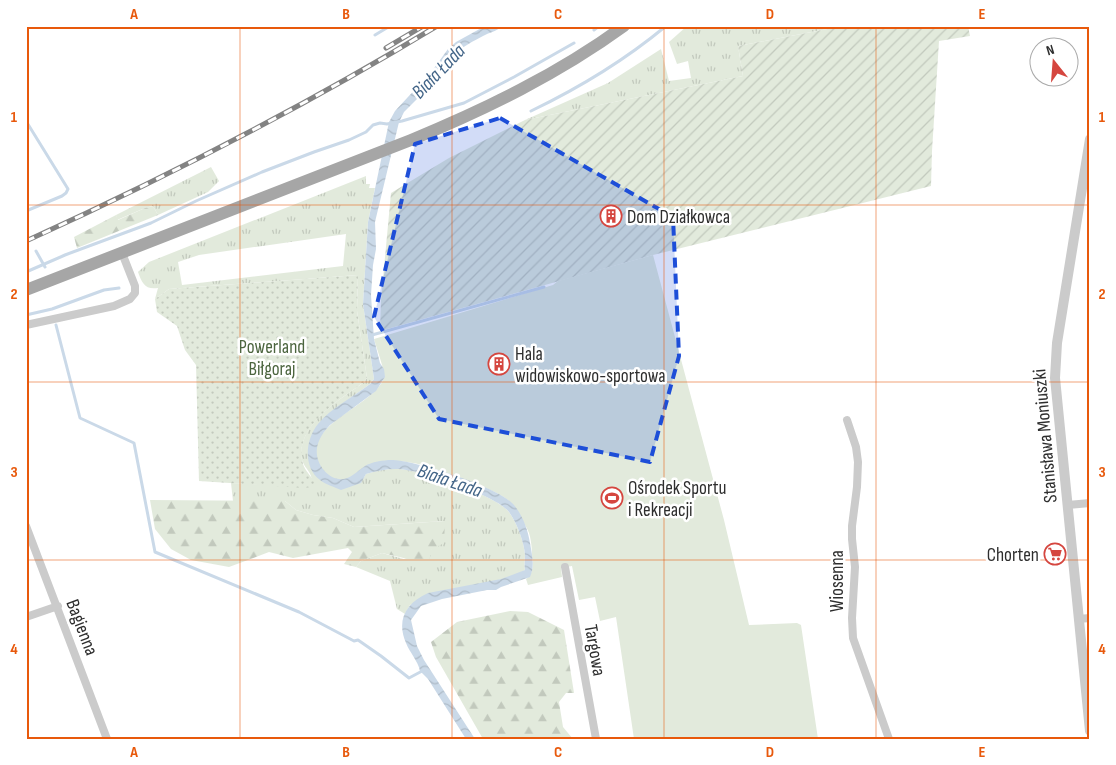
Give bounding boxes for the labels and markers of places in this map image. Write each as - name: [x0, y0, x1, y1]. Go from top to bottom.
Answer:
- building icon: Dom Działkowca: [599, 204, 623, 228]
- place label: Dom Działkowca: [627, 206, 730, 229]
- place label: Hala widowiskowo-sportowa: [515, 343, 666, 388]
- building icon: Hala widowiskowo-sportowa: [487, 352, 511, 376]
- place label: Ośrodek Sportu i Rekreacji: [628, 477, 726, 522]
- sports icon: Ośrodek Sportu i Rekreacji: [600, 486, 624, 510]
- supermarket icon: Chorten: [1043, 542, 1067, 566]
- place label: Chorten: [987, 544, 1039, 567]

